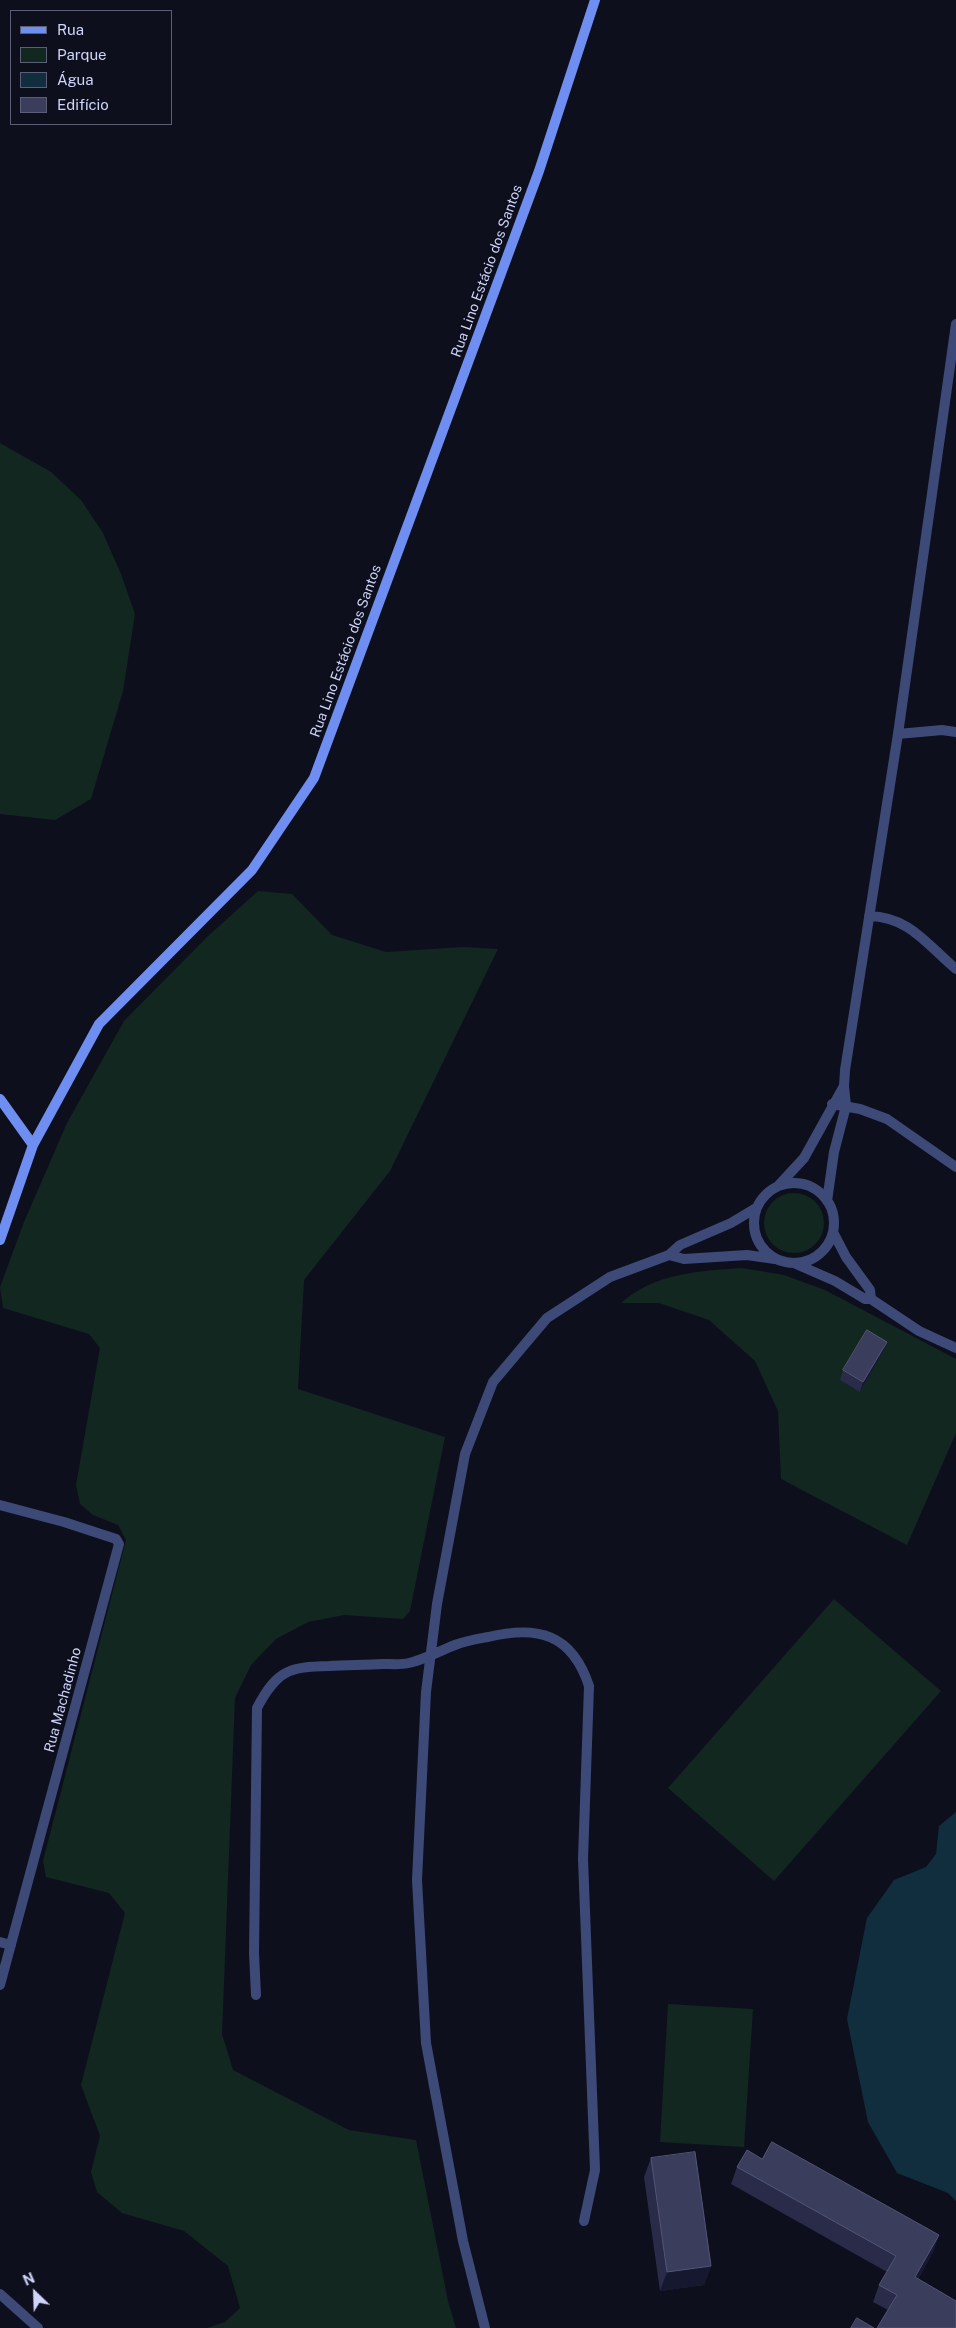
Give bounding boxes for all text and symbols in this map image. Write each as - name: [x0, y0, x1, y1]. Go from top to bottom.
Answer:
- legend: [10, 10, 172, 125]
- text: Rua: [57, 21, 84, 38]
- text: Parque: [57, 46, 107, 63]
- text: Água: [57, 71, 94, 88]
- text: Edifício: [57, 96, 109, 113]
- street label: Rua Lino Estácio dos Santos: [448, 182, 526, 360]
- street label: Rua Lino Estácio dos Santos: [307, 562, 385, 740]
- street label: Rua Machadinho: [41, 1646, 85, 1754]
- north arrow: [10, 2268, 60, 2318]
- text: N: [21, 2270, 37, 2289]

